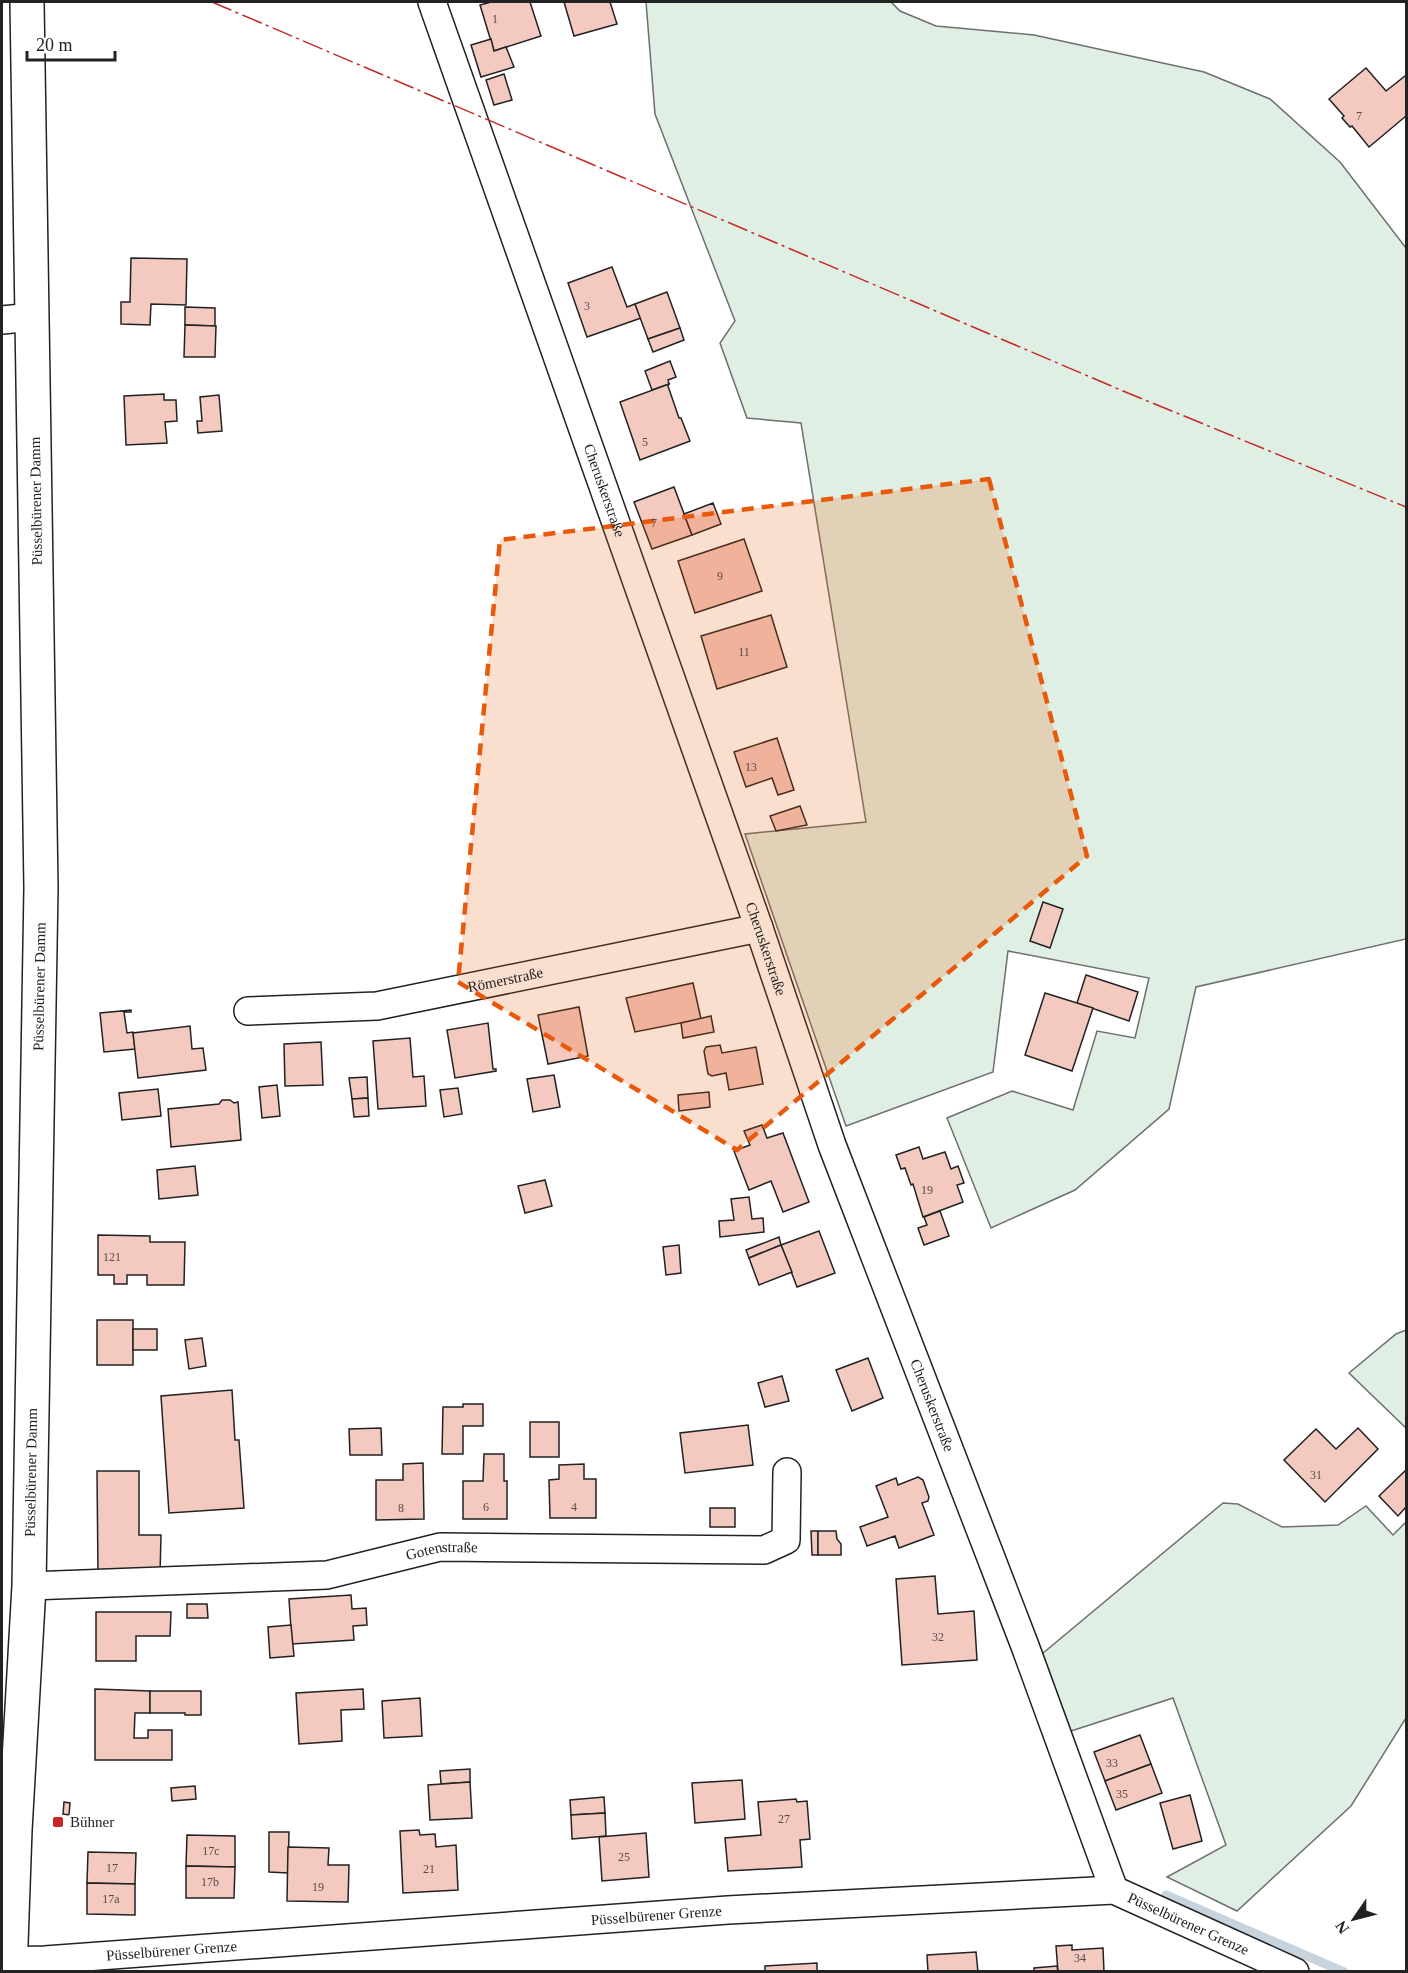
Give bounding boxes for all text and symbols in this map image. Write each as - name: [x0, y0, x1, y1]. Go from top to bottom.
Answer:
- house number: 1: [492, 12, 498, 26]
- scale bar: [27, 24, 116, 62]
- text: 20 m: [36, 35, 73, 55]
- house number: 7: [1356, 109, 1362, 123]
- house number: 3: [584, 299, 590, 313]
- house number: 5: [642, 435, 648, 449]
- street label: Püsselbürener Damm: [27, 436, 45, 565]
- street label: Cheruskerstraße: [581, 442, 628, 539]
- house number: 7: [651, 516, 657, 530]
- house number: 9: [717, 569, 723, 583]
- house number: 11: [738, 645, 750, 659]
- house number: 13: [745, 760, 757, 774]
- street label: Cheruskerstraße: [743, 900, 789, 998]
- street label: Püsselbürener Damm: [30, 922, 48, 1051]
- street label: Römerstraße: [466, 964, 545, 995]
- house number: 19: [921, 1183, 933, 1197]
- house number: 121: [103, 1250, 121, 1264]
- street label: Cheruskerstraße: [907, 1357, 957, 1454]
- street label: Püsselbürener Damm: [22, 1408, 40, 1537]
- house number: 31: [1310, 1468, 1322, 1482]
- house number: 6: [483, 1500, 489, 1514]
- house number: 4: [571, 1500, 577, 1514]
- house number: 8: [398, 1501, 404, 1515]
- street label: Gotenstraße: [404, 1539, 478, 1563]
- house number: 32: [932, 1630, 944, 1644]
- house number: 33: [1106, 1756, 1118, 1770]
- house number: 35: [1116, 1787, 1128, 1801]
- house number: 27: [778, 1812, 790, 1826]
- place label: Bühner: [70, 1814, 114, 1830]
- marker: Bühner: [51, 1815, 65, 1829]
- house number: 17c: [202, 1844, 220, 1858]
- house number: 25: [618, 1850, 630, 1864]
- house number: 17: [106, 1861, 118, 1875]
- house number: 21: [423, 1862, 435, 1876]
- house number: 17b: [201, 1875, 219, 1889]
- house number: 19: [312, 1880, 324, 1894]
- street label: Püsselbürener Grenze: [1125, 1889, 1252, 1958]
- north arrow: [1324, 1889, 1384, 1949]
- house number: 17a: [102, 1892, 120, 1906]
- street label: Püsselbürener Grenze: [590, 1902, 723, 1928]
- text: N: [1332, 1917, 1352, 1937]
- street label: Püsselbürener Grenze: [106, 1938, 238, 1964]
- house number: 34: [1074, 1951, 1086, 1965]

